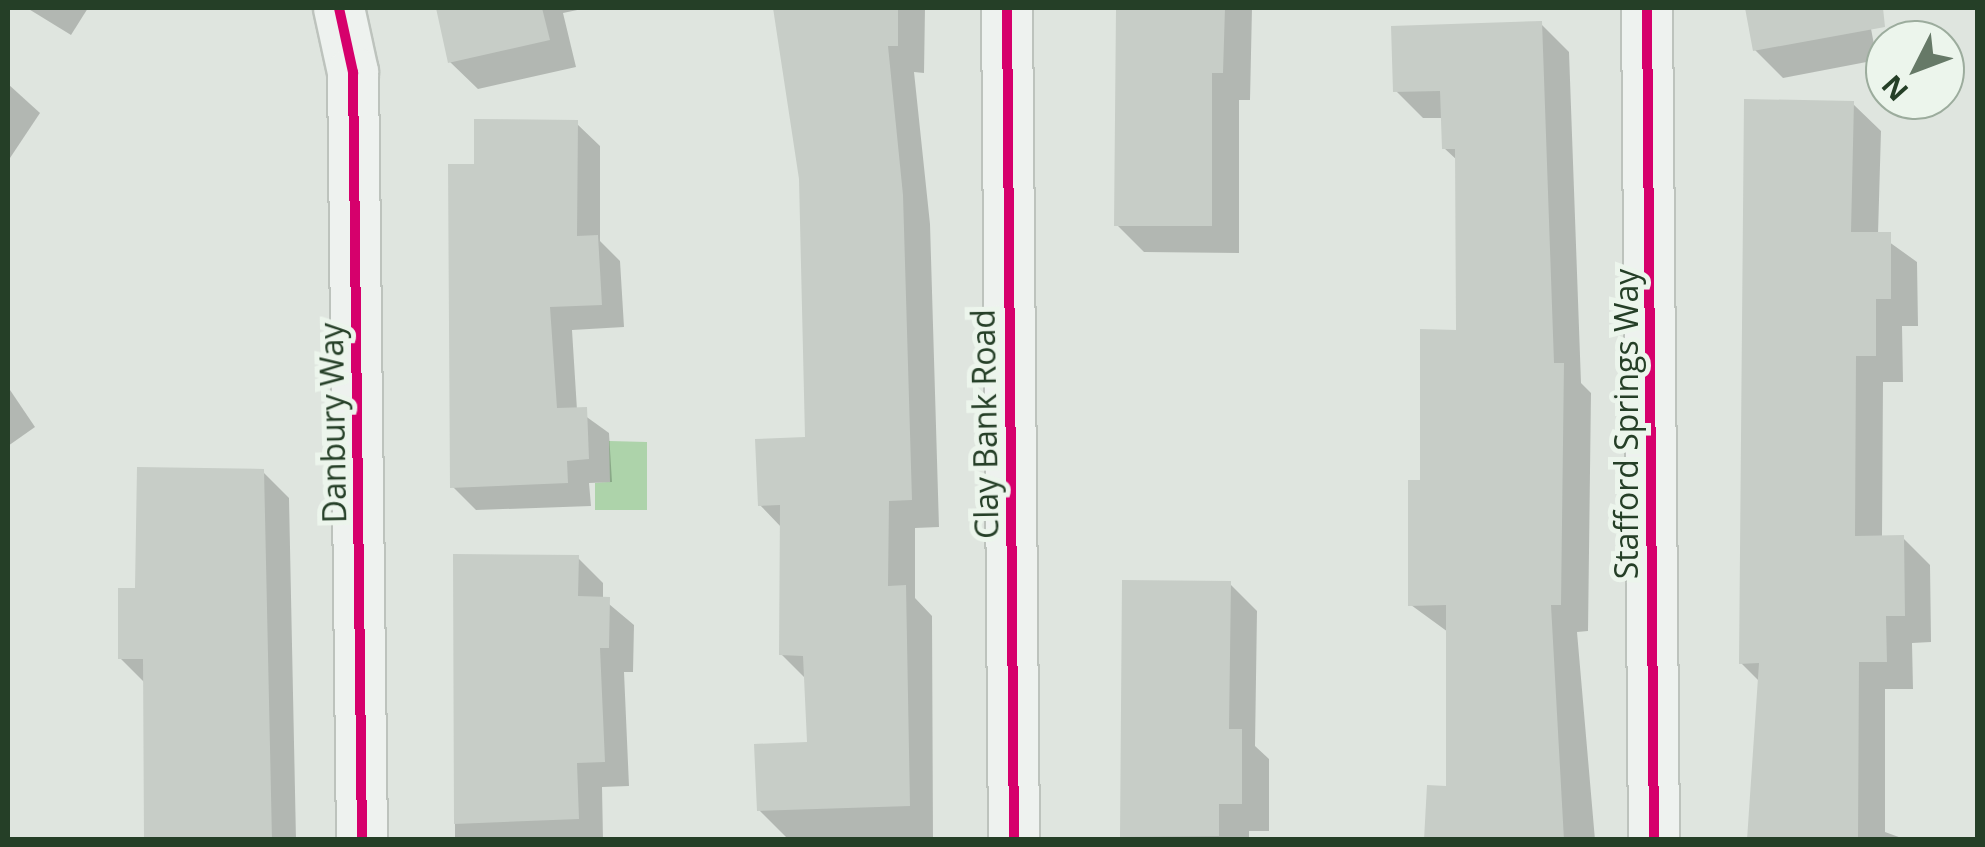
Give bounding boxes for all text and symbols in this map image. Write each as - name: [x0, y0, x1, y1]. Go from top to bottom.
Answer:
- north arrow: [1865, 20, 1965, 120]
- text: N: [1872, 68, 1916, 110]
- street label: Stafford Springs Way: [1607, 269, 1645, 579]
- street label: Clay Bank Road: [964, 309, 1006, 539]
- street label: Danbury Way: [312, 322, 354, 524]

